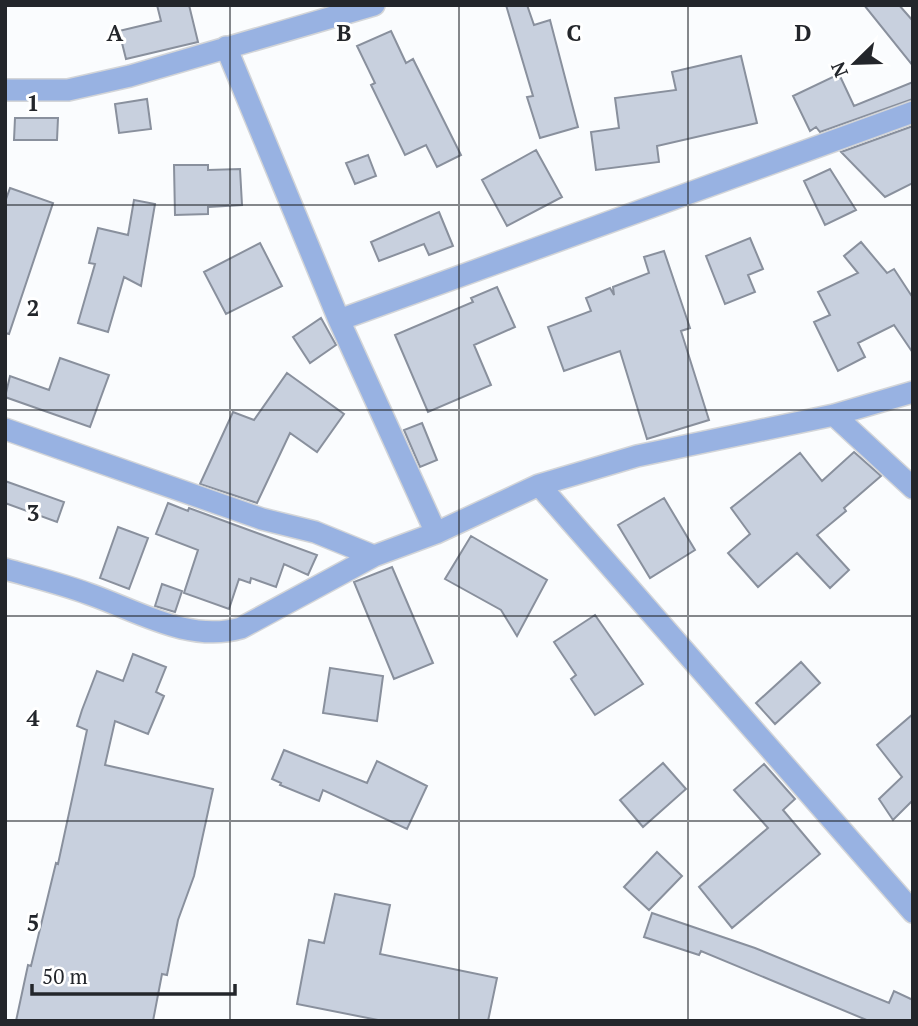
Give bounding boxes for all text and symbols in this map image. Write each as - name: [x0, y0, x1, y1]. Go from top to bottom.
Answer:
- text: A: [107, 17, 124, 48]
- text: B: [337, 17, 352, 48]
- text: C: [567, 17, 582, 48]
- text: D: [795, 17, 812, 48]
- north arrow: [820, 28, 890, 98]
- text: N: [824, 58, 853, 81]
- text: 1: [27, 87, 40, 118]
- text: 2: [27, 292, 40, 323]
- text: 3: [27, 497, 40, 528]
- text: 4: [27, 702, 40, 733]
- text: 5: [27, 907, 40, 938]
- scale bar: [32, 953, 234, 997]
- text: 50 m: [42, 962, 88, 990]

